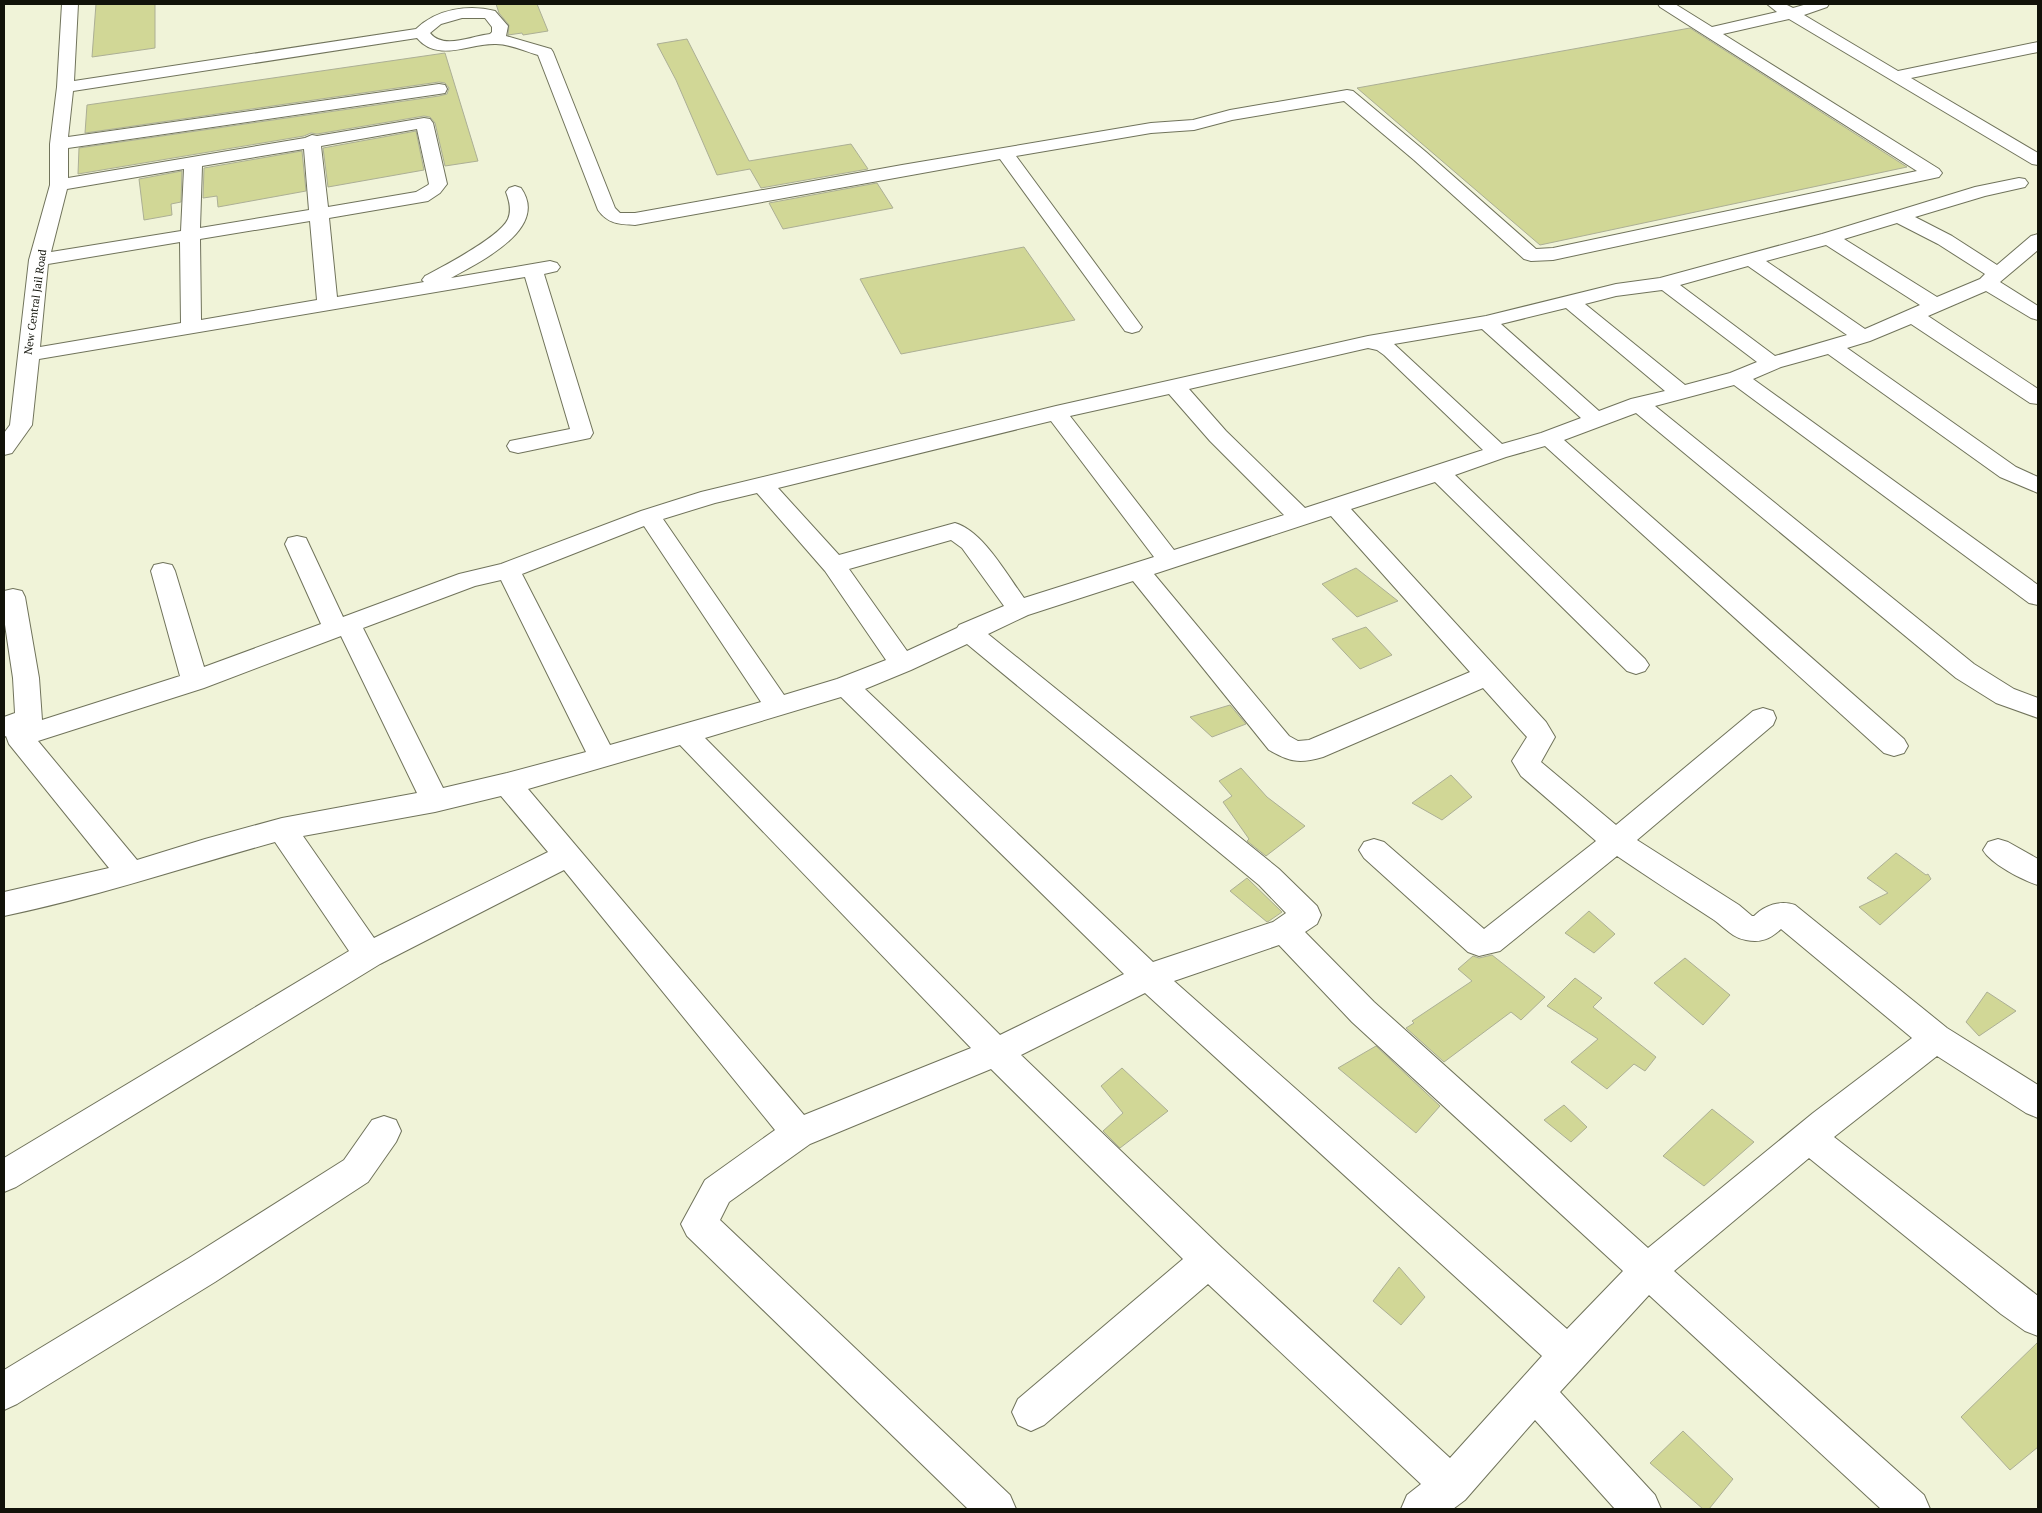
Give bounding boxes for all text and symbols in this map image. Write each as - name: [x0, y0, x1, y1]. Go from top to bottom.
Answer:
- street label: New Central Jail Road: [21, 248, 49, 356]

